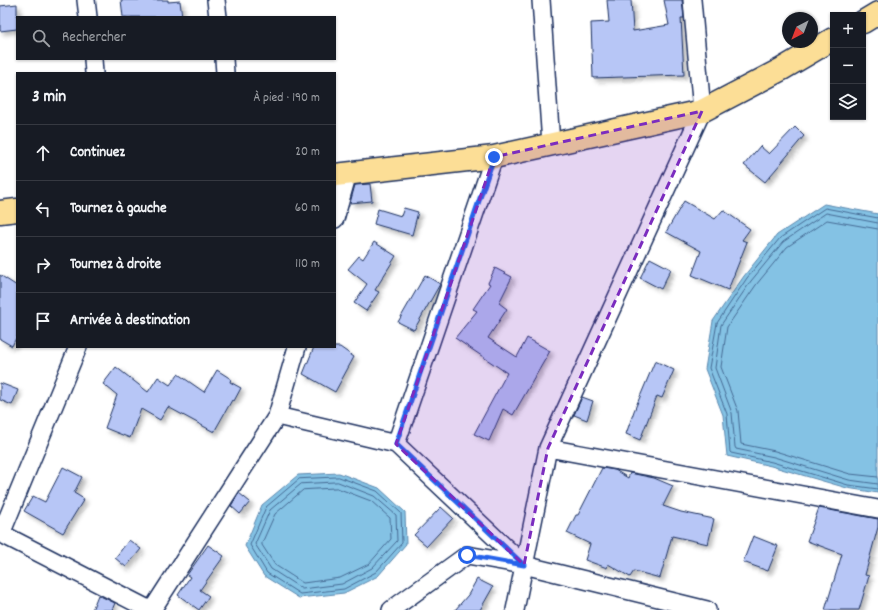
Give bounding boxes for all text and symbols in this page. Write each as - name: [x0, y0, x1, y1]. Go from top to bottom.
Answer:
- north arrow: [782, 12, 818, 48]
- map controls: [830, 12, 866, 120]
- button: +: [830, 12, 866, 48]
- search box: [16, 16, 336, 60]
- icon: search: [30, 27, 52, 49]
- text: Rechercher: [62, 27, 126, 49]
- button: −: [830, 48, 866, 84]
- button: layers: [830, 84, 866, 120]
- text: 3 min: [32, 86, 66, 110]
- text: À pied · 190 m: [253, 89, 320, 108]
- icon: ahead: [32, 142, 54, 164]
- text: Continuez: [70, 142, 125, 164]
- text: 20 m: [295, 143, 320, 162]
- route end: [485, 148, 503, 166]
- icon: left: [32, 198, 54, 220]
- text: Tournez à gauche: [70, 198, 167, 220]
- text: 60 m: [295, 199, 320, 218]
- icon: right: [32, 254, 54, 276]
- text: Tournez à droite: [70, 254, 161, 276]
- text: 110 m: [295, 255, 320, 274]
- icon: arrive: [32, 310, 54, 332]
- text: Arrivée à destination: [70, 310, 190, 332]
- route start: [458, 546, 476, 564]

